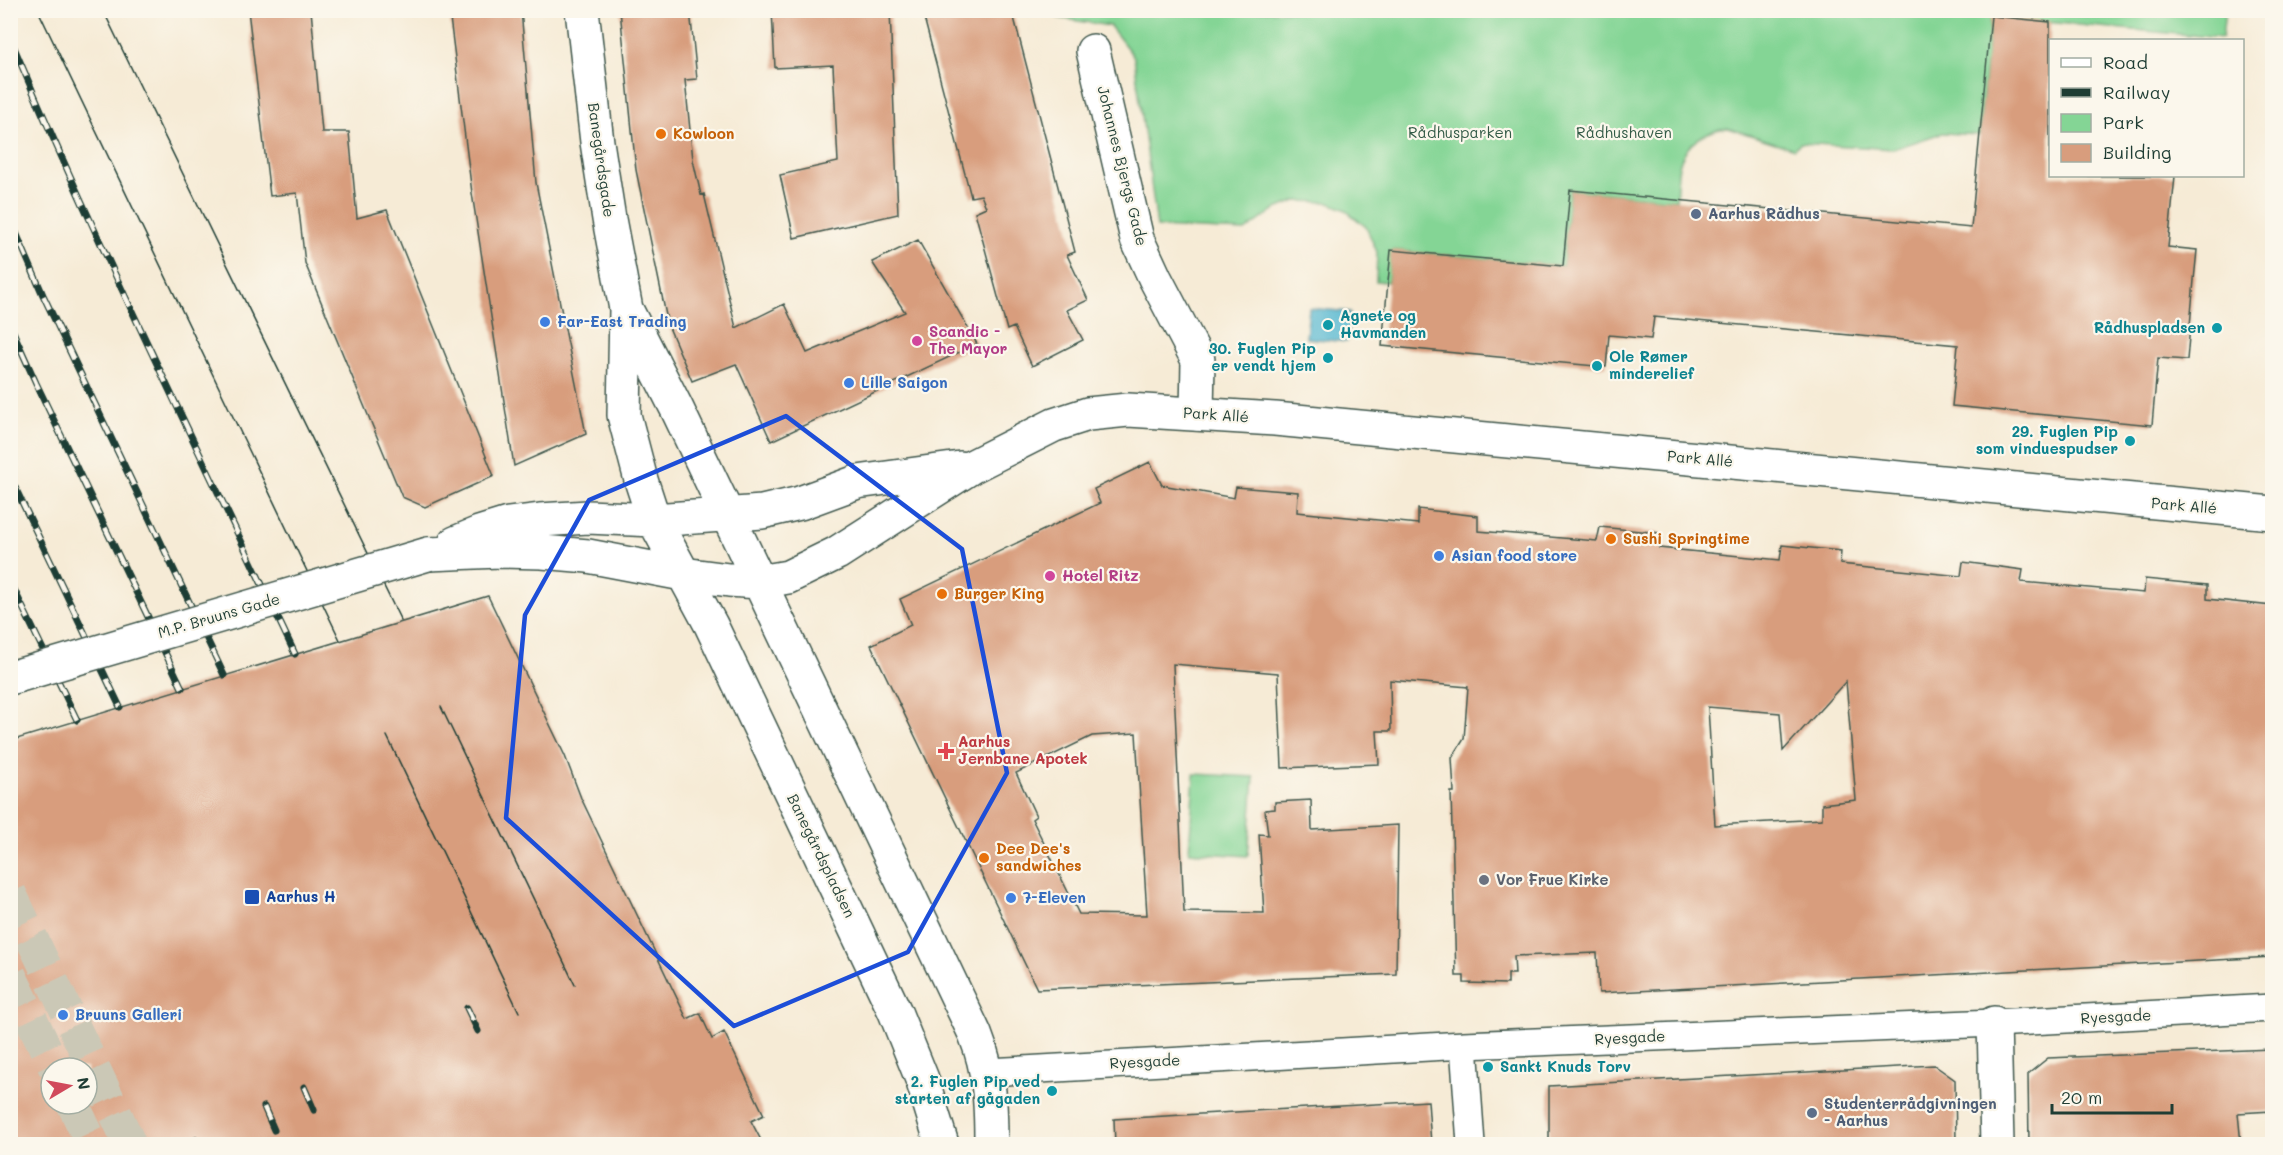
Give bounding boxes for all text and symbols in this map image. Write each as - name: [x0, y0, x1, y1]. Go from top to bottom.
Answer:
- legend: [2049, 39, 2244, 177]
- text: Road: [2103, 50, 2148, 74]
- text: Railway: [2103, 80, 2170, 104]
- street label: Johannes Bjergs Gade: [1093, 84, 1153, 248]
- street label: Banegårdsgade: [584, 101, 620, 218]
- text: Park: [2103, 110, 2144, 134]
- park label: Rådhusparken: [1408, 122, 1512, 142]
- park label: Rådhushaven: [1576, 122, 1672, 142]
- place label: Kowloon: [673, 123, 734, 143]
- marker: Kowloon: [654, 127, 668, 141]
- text: Building: [2103, 140, 2171, 164]
- place label: Aarhus Rådhus: [1708, 203, 1820, 223]
- marker: Aarhus Rådhus: [1689, 207, 1703, 221]
- place label: Agnete og Havmanden: [1340, 305, 1426, 342]
- place label: Far-East Trading: [557, 311, 686, 331]
- marker: Far-East Trading: [538, 315, 552, 329]
- place label: Rådhuspladsen: [2094, 317, 2205, 337]
- marker: Agnete og Havmanden: [1321, 318, 1335, 332]
- place label: Scandic - The Mayor: [929, 321, 1008, 358]
- marker: Rådhuspladsen: [2210, 321, 2224, 335]
- marker: Scandic - The Mayor: [910, 334, 924, 348]
- place label: 30. Fuglen Pip er vendt hjem: [1208, 338, 1316, 375]
- place label: Ole Rømer minderelief: [1609, 346, 1695, 383]
- marker: 30. Fuglen Pip er vendt hjem: [1321, 351, 1335, 365]
- marker: Ole Rømer minderelief: [1590, 359, 1604, 373]
- place label: Lille Saigon: [861, 372, 948, 392]
- marker: Lille Saigon: [842, 376, 856, 390]
- street label: Park Allé: [1182, 402, 1250, 426]
- place label: 29. Fuglen Pip som vinduespudser: [1976, 421, 2118, 458]
- marker: 29. Fuglen Pip som vinduespudser: [2123, 434, 2137, 448]
- street label: Park Allé: [1666, 445, 1734, 471]
- street label: Park Allé: [2150, 492, 2218, 518]
- place label: Sushi Springtime: [1623, 528, 1750, 548]
- marker: Sushi Springtime: [1604, 532, 1618, 546]
- place label: Asian food store: [1451, 545, 1577, 565]
- marker: Asian food store: [1432, 549, 1446, 563]
- place label: Hotel Ritz: [1062, 565, 1139, 585]
- marker: Hotel Ritz: [1043, 569, 1057, 583]
- place label: Burger King: [954, 583, 1044, 603]
- marker: Burger King: [935, 587, 949, 601]
- street label: M.P. Bruuns Gade: [155, 588, 282, 642]
- place label: Aarhus Jernbane Apotek: [958, 731, 1088, 768]
- marker: Aarhus Jernbane Apotek: [939, 744, 953, 758]
- street label: Banegårdspladsen: [783, 790, 861, 921]
- place label: Dee Dee's sandwiches: [996, 838, 1082, 875]
- marker: Dee Dee's sandwiches: [977, 851, 991, 865]
- place label: Vor Frue Kirke: [1496, 869, 1608, 889]
- marker: Vor Frue Kirke: [1477, 873, 1491, 887]
- place label: Aarhus H: [266, 886, 336, 906]
- place label: 7-Eleven: [1023, 887, 1086, 907]
- marker: Aarhus H: [243, 888, 261, 906]
- marker: 7-Eleven: [1004, 891, 1018, 905]
- place label: Bruuns Galleri: [75, 1004, 182, 1024]
- street label: Ryesgade: [2080, 1004, 2152, 1028]
- marker: Bruuns Galleri: [56, 1008, 70, 1022]
- street label: Ryesgade: [1594, 1025, 1666, 1049]
- street label: Ryesgade: [1109, 1049, 1181, 1073]
- north arrow: [39, 1056, 99, 1116]
- place label: Sankt Knuds Torv: [1500, 1056, 1631, 1076]
- marker: Sankt Knuds Torv: [1481, 1060, 1495, 1074]
- place label: 2. Fuglen Pip ved starten af gågaden: [895, 1071, 1040, 1108]
- text: N: [73, 1075, 96, 1091]
- scale bar: [2052, 1077, 2172, 1115]
- marker: 2. Fuglen Pip ved starten af gågaden: [1045, 1084, 1059, 1098]
- text: 20 m: [2061, 1085, 2102, 1109]
- place label: Studenterrådgivningen - Aarhus: [1824, 1093, 1997, 1130]
- marker: Studenterrådgivningen - Aarhus: [1805, 1106, 1819, 1120]

